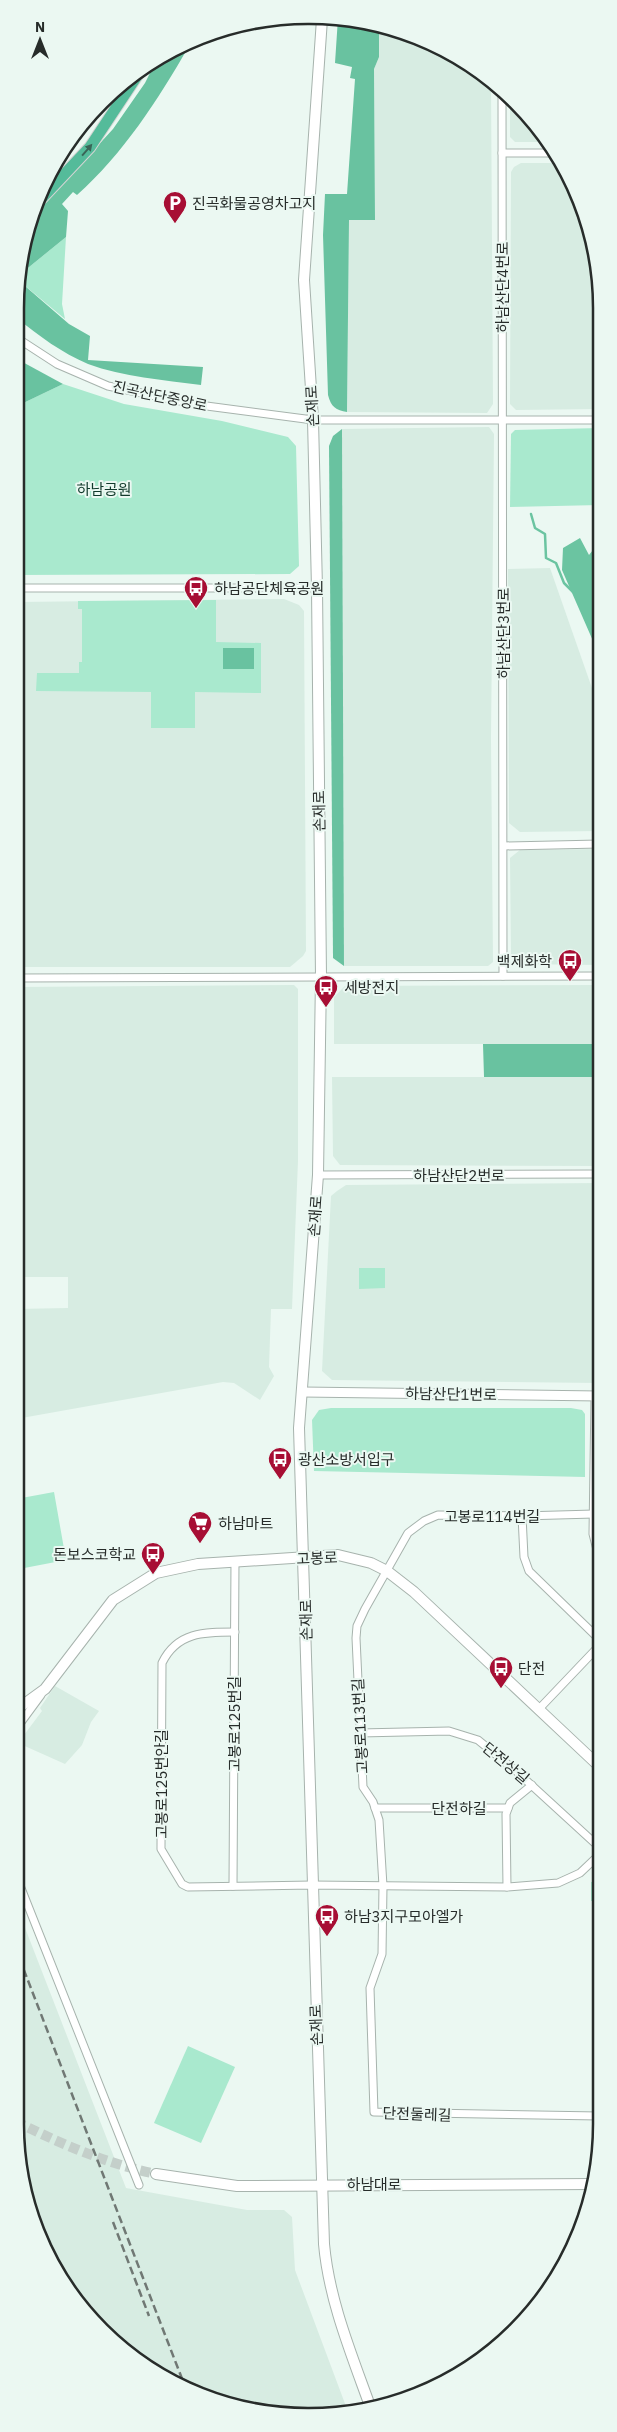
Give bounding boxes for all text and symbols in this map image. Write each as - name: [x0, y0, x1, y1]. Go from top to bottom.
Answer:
- north arrow: [15, 15, 65, 65]
- text: N: [35, 18, 45, 36]
- one-way arrow: [82, 143, 93, 156]
- parking icon: 진곡화물공영차고지: [162, 190, 188, 224]
- place label: 진곡화물공영차고지: [192, 194, 316, 213]
- street label: 하남산단4번로: [493, 241, 512, 333]
- street label: 진곡산단중앙로: [111, 377, 209, 415]
- street label: 손재로: [301, 385, 323, 427]
- park label: 하남공원: [76, 480, 132, 499]
- bus stop icon: 하남공단체육공원: [183, 575, 209, 609]
- place label: 하남공단체육공원: [214, 579, 324, 598]
- street label: 하남산단3번로: [494, 587, 513, 679]
- street label: 손재로: [309, 790, 329, 832]
- bus stop icon: 백제화학: [557, 948, 583, 982]
- place label: 백제화학: [497, 952, 552, 971]
- bus stop icon: 세방전지: [313, 974, 339, 1008]
- place label: 세방전지: [344, 978, 399, 997]
- street label: 하남산단2번로: [413, 1166, 505, 1185]
- street label: 손재로: [304, 1195, 326, 1237]
- street label: 하남산단1번로: [405, 1384, 497, 1404]
- bus stop icon: 광산소방서입구: [267, 1446, 293, 1480]
- place label: 광산소방서입구: [298, 1450, 395, 1469]
- street label: 고봉로114번길: [444, 1507, 540, 1526]
- supermarket icon: 하남마트: [187, 1510, 213, 1544]
- place label: 하남마트: [218, 1514, 273, 1533]
- bus stop icon: 돈보스코학교: [140, 1541, 166, 1575]
- place label: 돈보스코학교: [53, 1545, 136, 1564]
- street label: 고봉로: [296, 1548, 338, 1568]
- street label: 손재로: [296, 1599, 316, 1641]
- bus stop icon: 단전: [488, 1655, 514, 1689]
- place label: 단전: [518, 1659, 546, 1678]
- street label: 고봉로125번길: [225, 1676, 244, 1772]
- street label: 고봉로113번길: [348, 1678, 372, 1774]
- street label: 고봉로125번안길: [152, 1729, 171, 1839]
- street label: 단전상길: [479, 1738, 533, 1788]
- street label: 단전하길: [431, 1799, 487, 1818]
- bus stop icon: 하남3지구모아엘가: [314, 1903, 340, 1937]
- place label: 하남3지구모아엘가: [344, 1907, 464, 1926]
- street label: 손재로: [306, 2004, 326, 2046]
- street label: 단전둘레길: [382, 2103, 452, 2125]
- street label: 하남대로: [346, 2175, 402, 2194]

